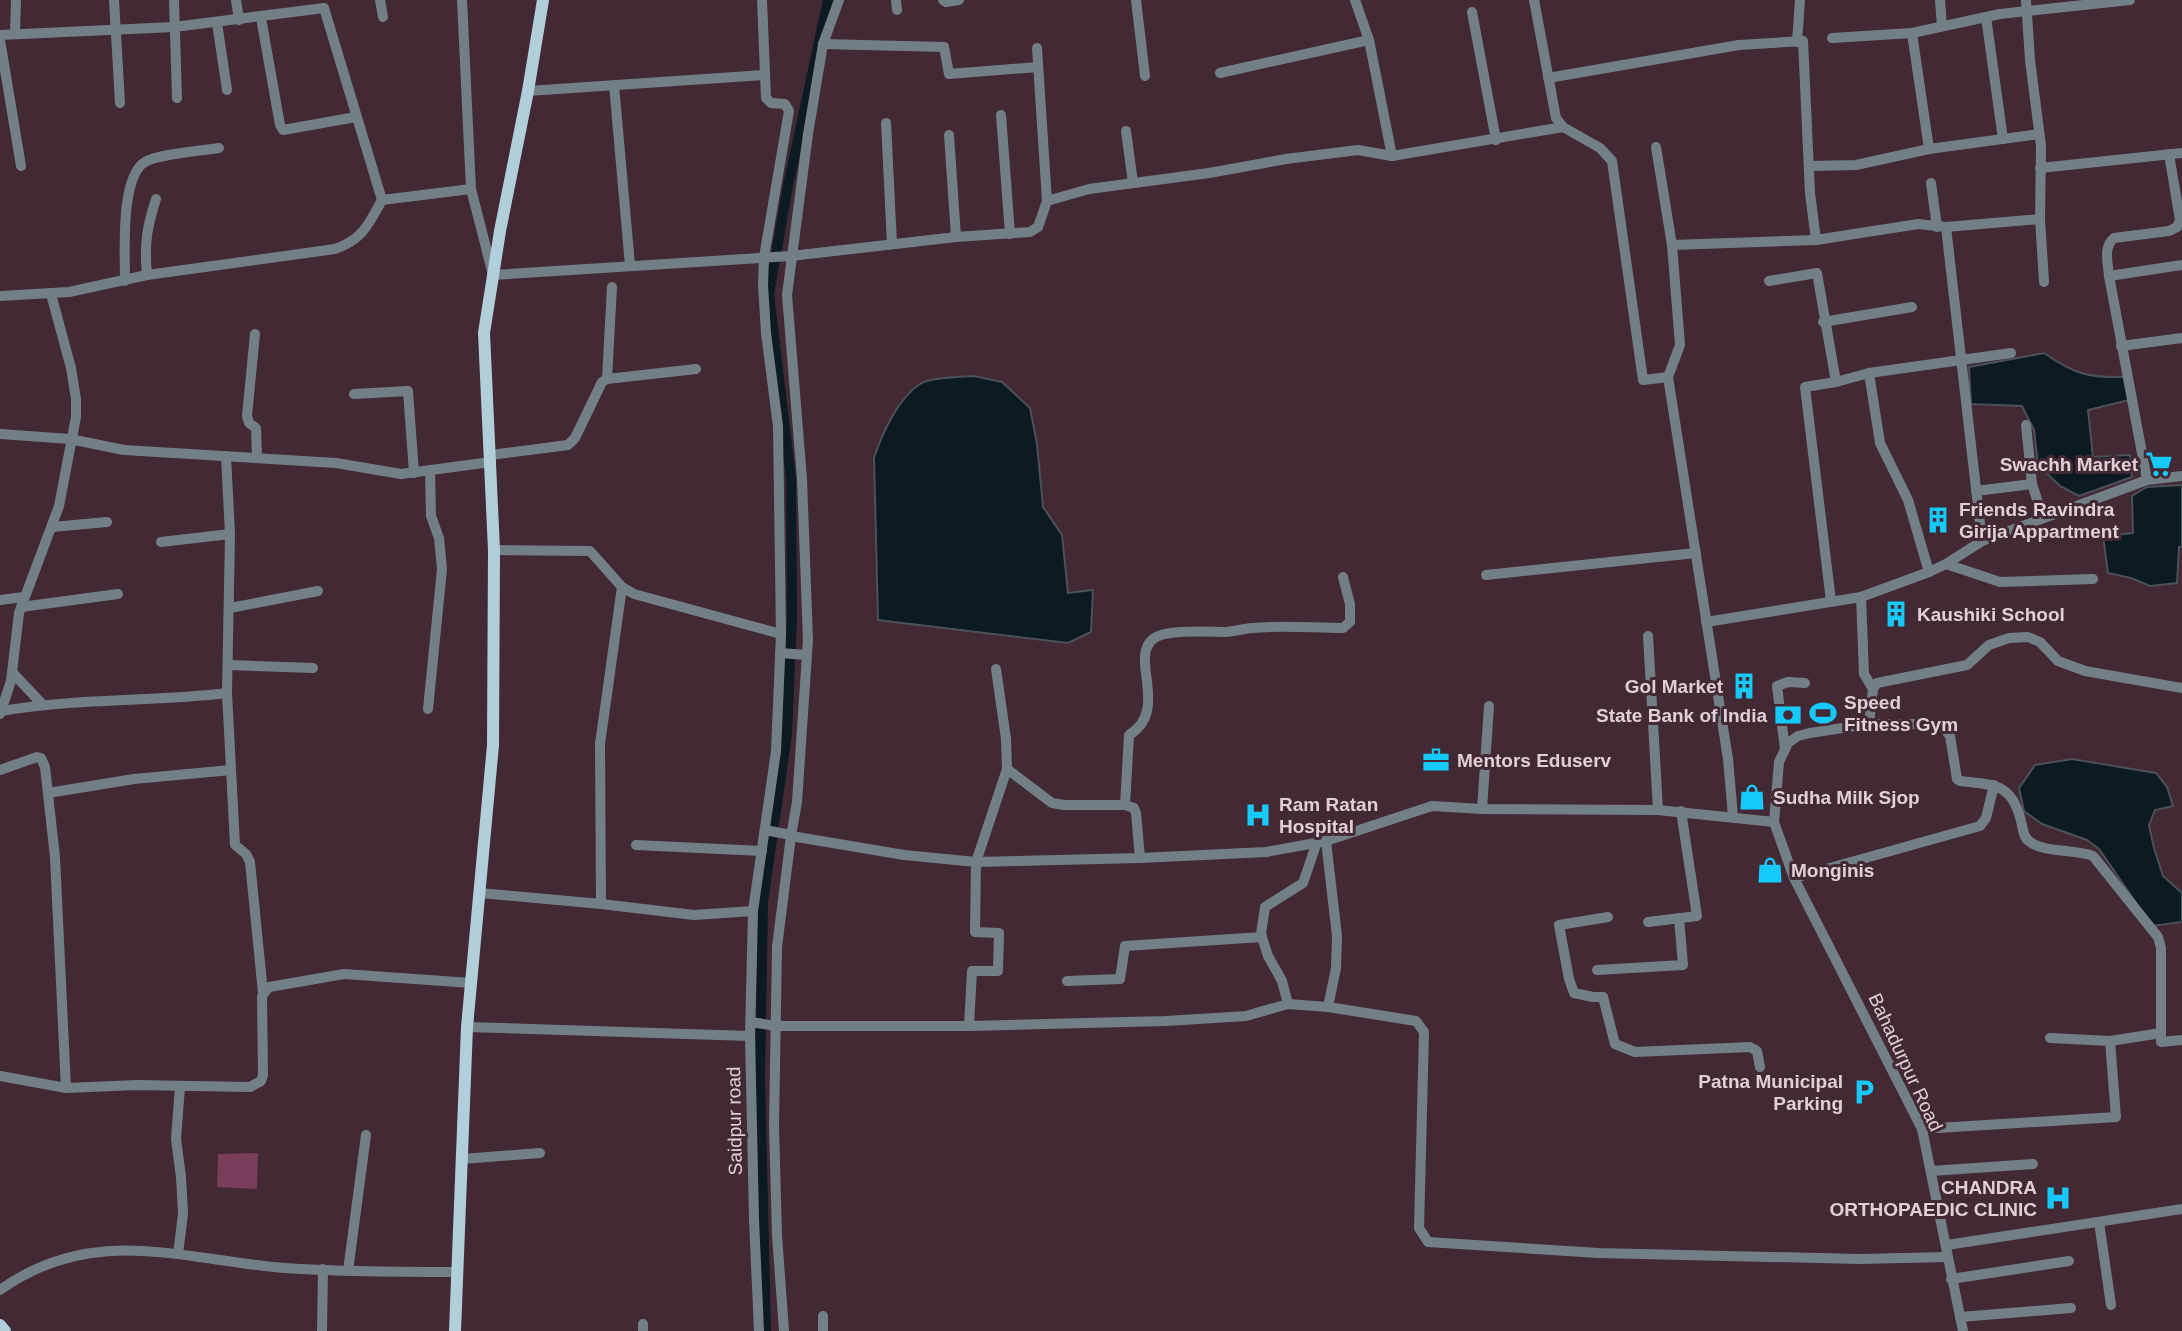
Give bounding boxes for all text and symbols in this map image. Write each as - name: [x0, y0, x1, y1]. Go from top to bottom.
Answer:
- supermarket icon: Swachh Market: [2144, 449, 2174, 479]
- place label: Swachh Market: [2000, 454, 2139, 475]
- place label: Friends Ravindra Girija Appartment: [1959, 499, 2119, 542]
- building icon: Friends Ravindra Girija Appartment: [1923, 505, 1953, 535]
- building icon: Kaushiki School: [1881, 599, 1911, 629]
- place label: Kaushiki School: [1917, 604, 2065, 625]
- building icon: Gol Market: [1729, 671, 1759, 701]
- place label: Gol Market: [1625, 676, 1724, 697]
- place label: Speed Fitness Gym: [1844, 692, 1958, 735]
- sports icon: Speed Fitness Gym: [1808, 698, 1838, 728]
- bank icon: State Bank of India: [1773, 700, 1803, 730]
- place label: State Bank of India: [1596, 705, 1767, 726]
- office icon: Mentors Eduserv: [1421, 745, 1451, 775]
- place label: Mentors Eduserv: [1457, 750, 1612, 771]
- shop icon: Sudha Milk Sjop: [1737, 782, 1767, 812]
- place label: Sudha Milk Sjop: [1773, 787, 1920, 808]
- place label: Ram Ratan Hospital: [1279, 794, 1378, 837]
- hospital icon: Ram Ratan Hospital: [1243, 800, 1273, 830]
- shop icon: Monginis: [1755, 855, 1785, 885]
- place label: Monginis: [1791, 860, 1874, 881]
- street label: Bahadurpur Road: [1864, 990, 1947, 1135]
- street label: Saidpur road: [723, 1066, 746, 1176]
- place label: Patna Municipal Parking: [1698, 1071, 1843, 1114]
- parking icon: Patna Municipal Parking: [1849, 1077, 1879, 1107]
- place label: CHANDRA ORTHOPAEDIC CLINIC: [1829, 1177, 2037, 1220]
- hospital icon: CHANDRA ORTHOPAEDIC CLINIC: [2043, 1183, 2073, 1213]

